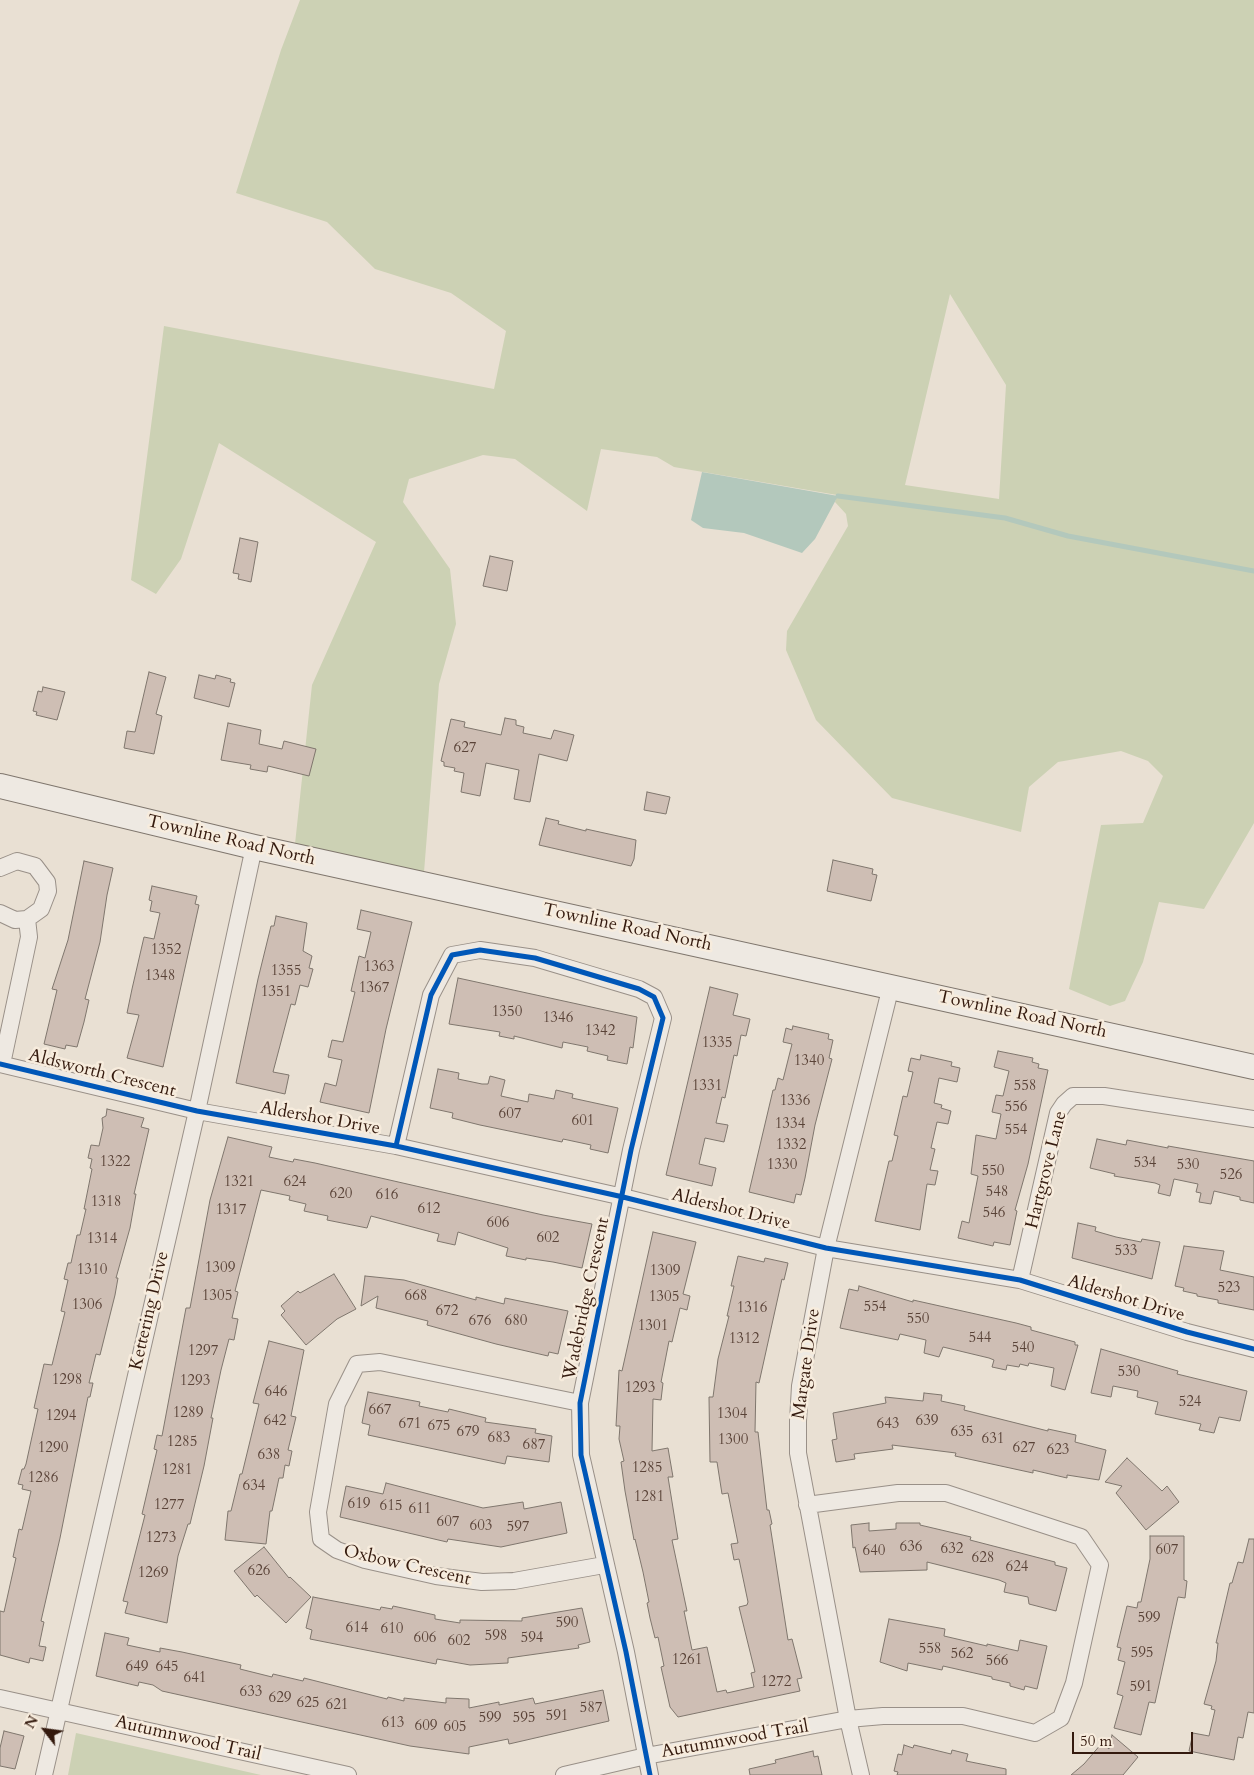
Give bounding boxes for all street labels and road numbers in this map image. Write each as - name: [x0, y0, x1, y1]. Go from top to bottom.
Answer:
- street label: Townline Road North: [145, 811, 317, 871]
- street label: Townline Road North: [541, 900, 713, 956]
- street label: Townline Road North: [936, 987, 1108, 1043]
- street label: Aldsworth Crescent: [26, 1045, 178, 1103]
- street label: Aldershot Drive: [258, 1098, 382, 1140]
- street label: Hartgrove Lane: [1022, 1109, 1072, 1231]
- street label: Aldershot Drive: [669, 1185, 793, 1235]
- street label: Wadebridge Crescent: [559, 1215, 615, 1383]
- street label: Kettering Drive: [126, 1249, 174, 1373]
- street label: Aldershot Drive: [1065, 1271, 1187, 1327]
- street label: Margate Drive: [789, 1307, 825, 1421]
- street label: Oxbow Crescent: [341, 1541, 473, 1591]
- street label: Autumnwood Trail: [113, 1712, 263, 1766]
- street label: Autumnwood Trail: [660, 1716, 810, 1764]

